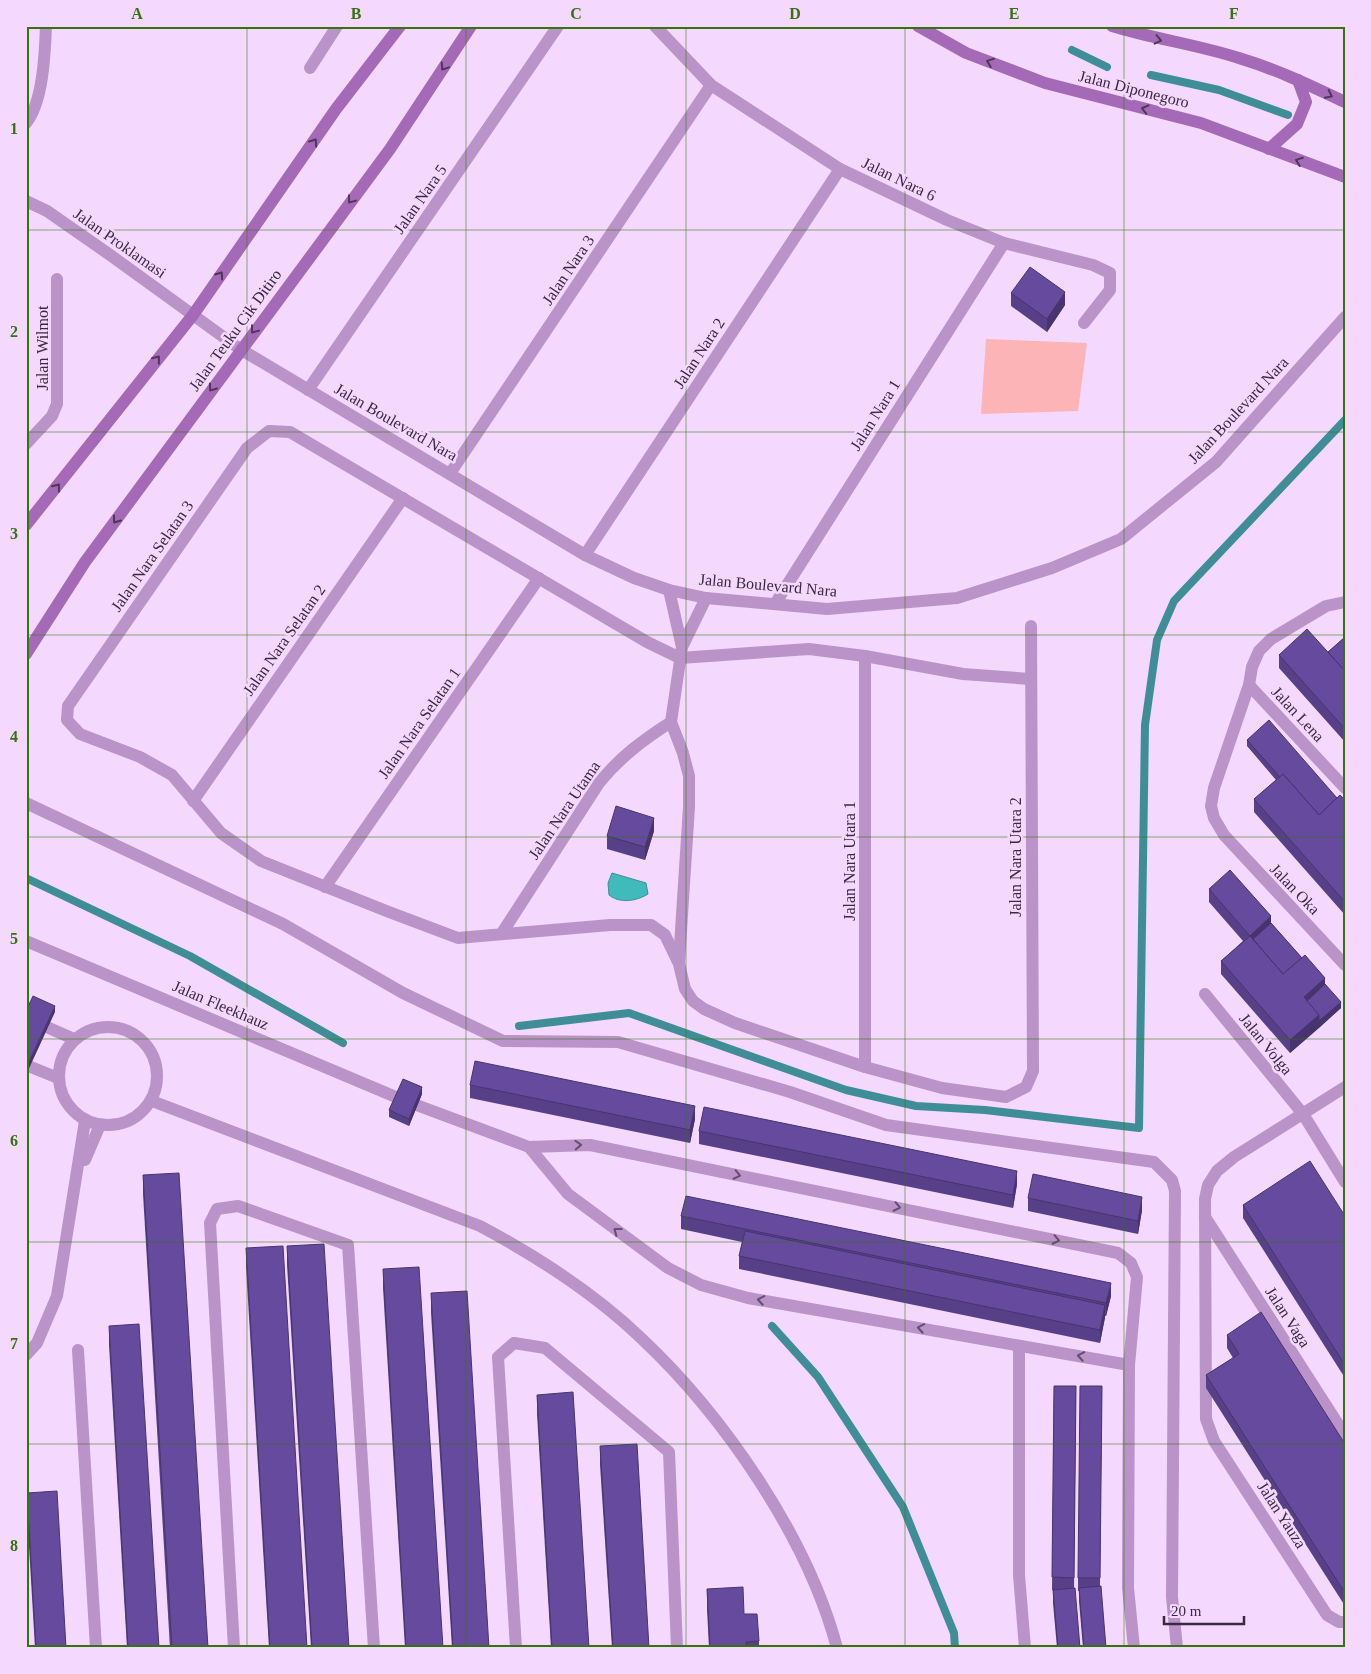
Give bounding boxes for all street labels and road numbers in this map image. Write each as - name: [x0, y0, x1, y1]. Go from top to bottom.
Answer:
- street label: Jalan Diponegoro: [1077, 67, 1191, 112]
- street label: Jalan Nara 6: [859, 154, 939, 204]
- street label: Jalan Nara 5: [390, 161, 450, 237]
- street label: Jalan Proklamasi: [71, 205, 170, 282]
- street label: Jalan Nara 3: [539, 232, 597, 308]
- street label: Jalan Teuku Cik Ditiro: [185, 266, 285, 394]
- street label: Jalan Wilmot: [34, 305, 51, 390]
- street label: Jalan Nara 2: [670, 315, 728, 391]
- street label: Jalan Boulevard Nara: [1185, 354, 1291, 466]
- street label: Jalan Nara 1: [847, 377, 903, 453]
- street label: Jalan Boulevard Nara: [332, 380, 460, 464]
- street label: Jalan Nara Selatan 3: [107, 497, 197, 615]
- street label: Jalan Boulevard Nara: [698, 570, 838, 600]
- street label: Jalan Nara Selatan 2: [239, 581, 329, 699]
- street label: Jalan Nara Selatan 1: [374, 664, 464, 782]
- street label: Jalan Lena: [1268, 683, 1328, 745]
- street label: Jalan Nara Utama: [525, 758, 603, 862]
- street label: Jalan Nara Utara 2: [1007, 797, 1024, 917]
- street label: Jalan Nara Utara 1: [841, 801, 858, 921]
- street label: Jalan Oka: [1267, 860, 1323, 918]
- street label: Jalan Fleekhauz: [170, 977, 272, 1033]
- street label: Jalan Volga: [1235, 1010, 1296, 1079]
- street label: Jalan Vaga: [1261, 1284, 1314, 1351]
- street label: Jalan Yauza: [1254, 1479, 1310, 1551]

